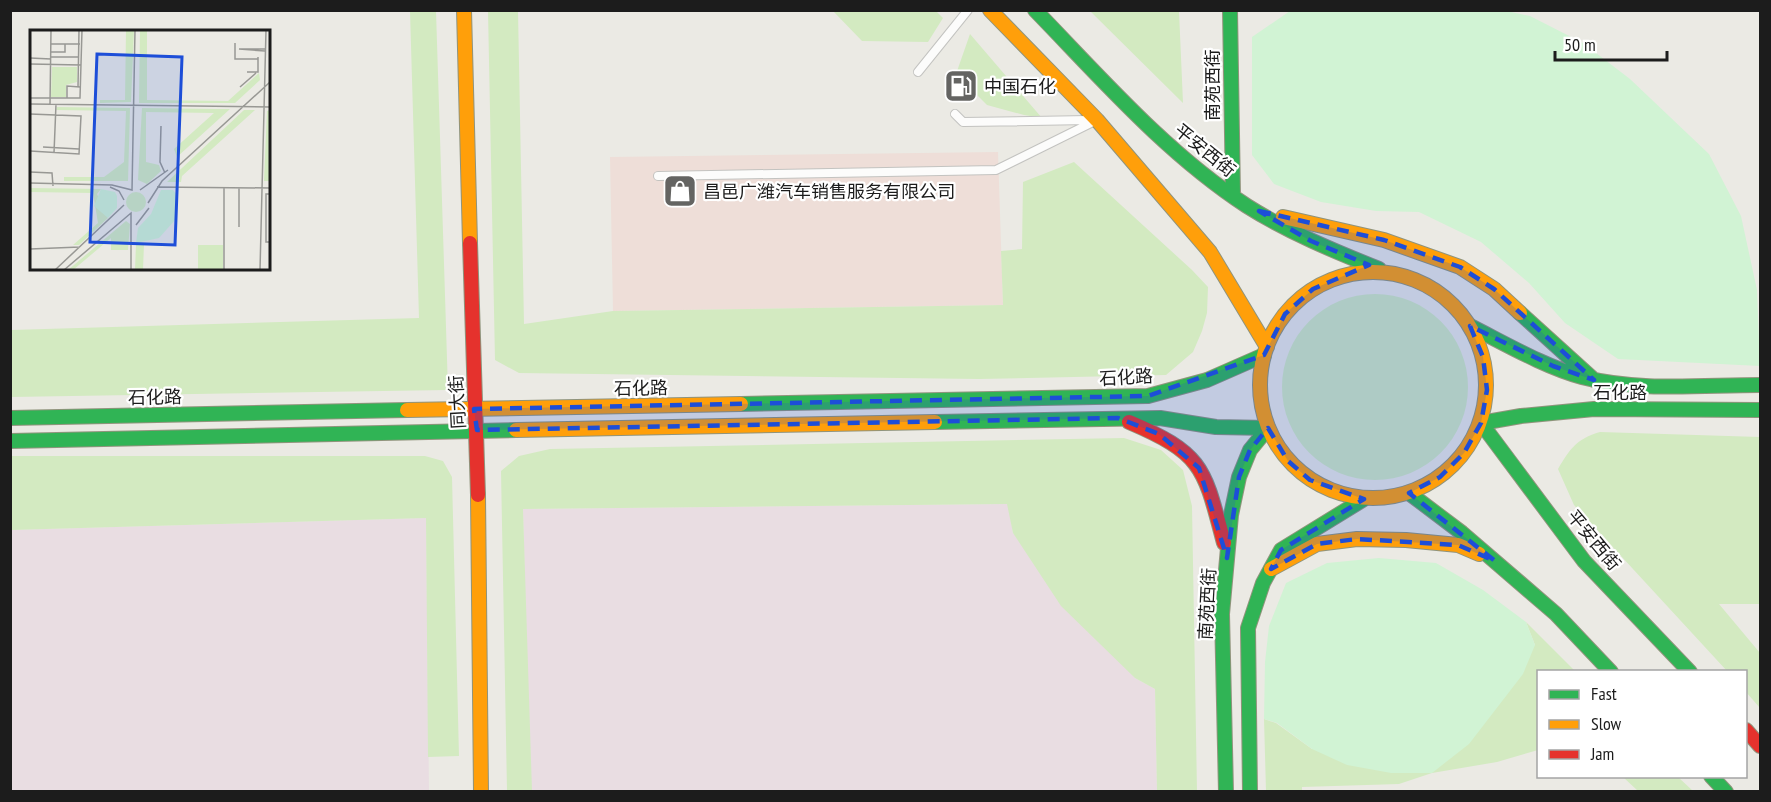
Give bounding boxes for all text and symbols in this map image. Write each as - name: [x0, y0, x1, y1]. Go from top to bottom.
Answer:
- scale bar: [1555, 24, 1668, 62]
- inset map: [30, 30, 270, 270]
- text: 50 m: [1564, 33, 1596, 56]
- street label: 南苑西街: [1201, 49, 1224, 121]
- fuel station icon: 中国石化: [943, 68, 979, 104]
- place label: 中国石化: [984, 75, 1056, 98]
- street label: 平安西街: [1170, 118, 1240, 182]
- shop icon: 昌邑广潍汽车销售服务有限公司: [662, 173, 698, 209]
- place label: 昌邑广潍汽车销售服务有限公司: [703, 180, 955, 203]
- street label: 石化路: [1098, 364, 1154, 390]
- street label: 同大街: [444, 374, 470, 430]
- street label: 石化路: [614, 376, 668, 400]
- street label: 石化路: [1593, 381, 1647, 404]
- street label: 石化路: [128, 385, 182, 409]
- street label: 平安西街: [1562, 505, 1626, 575]
- street label: 南苑西街: [1194, 567, 1220, 641]
- legend: [1537, 670, 1747, 778]
- text: Fast: [1591, 682, 1617, 705]
- text: Slow: [1591, 712, 1622, 735]
- text: Jam: [1590, 742, 1614, 765]

